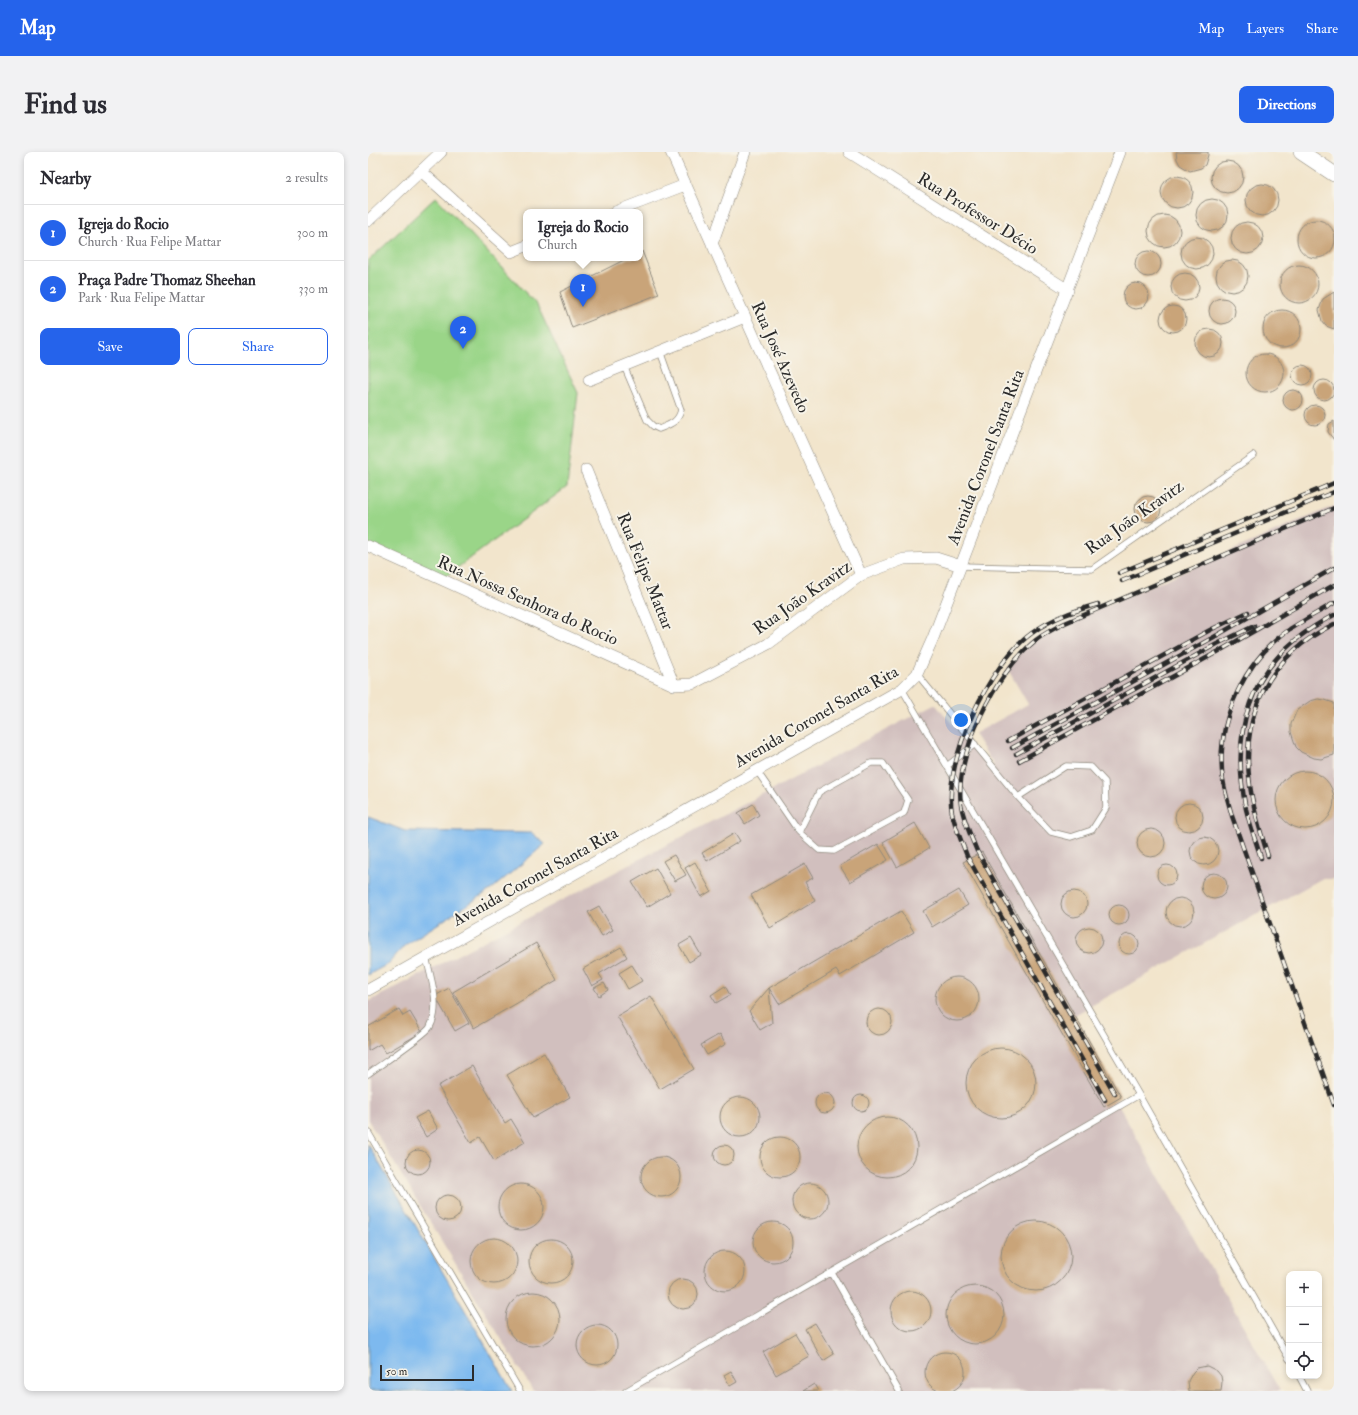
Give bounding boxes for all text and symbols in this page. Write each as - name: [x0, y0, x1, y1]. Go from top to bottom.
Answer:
- text: Map: [20, 16, 56, 40]
- text: Map: [1198, 20, 1224, 37]
- text: Layers: [1246, 20, 1284, 37]
- text: Share: [1306, 20, 1338, 37]
- button: Directions: [1239, 86, 1334, 123]
- text: Find us: [24, 87, 107, 122]
- text: Nearby: [40, 168, 91, 189]
- street label: Rua Professor Décio: [914, 168, 1042, 259]
- text: 2 results: [285, 170, 328, 186]
- popup: [523, 209, 643, 261]
- text: Igreja do Rocio: [78, 215, 169, 234]
- text: Igreja do Rocio: [538, 218, 628, 237]
- text: 1: [51, 225, 55, 241]
- text: 300 m: [297, 225, 328, 241]
- text: Church · Rua Felipe Mattar: [78, 234, 221, 250]
- text: Church: [538, 237, 577, 253]
- text: Praça Padre Thomaz Sheehan: [78, 271, 256, 290]
- pin: 1: [570, 274, 596, 307]
- text: 2: [50, 281, 56, 297]
- text: 330 m: [299, 281, 328, 297]
- text: Park · Rua Felipe Mattar: [78, 290, 205, 306]
- street label: Rua José Azevedo: [746, 298, 814, 417]
- pin: 2: [450, 316, 476, 349]
- button: Save: [40, 328, 180, 365]
- button: Share: [188, 328, 328, 365]
- street label: Avenida Coronel Santa Rita: [942, 366, 1029, 549]
- street label: Rua João Kravitz: [1081, 476, 1188, 560]
- street label: Rua Felipe Mattar: [612, 510, 679, 634]
- street label: Rua Nossa Senhora do Rocio: [434, 551, 621, 650]
- street label: Rua João Kravitz: [749, 556, 856, 640]
- street label: Avenida Coronel Santa Rita: [730, 660, 903, 773]
- your location: [951, 710, 971, 730]
- street label: Avenida Coronel Santa Rita: [448, 822, 623, 931]
- map controls: [1286, 1271, 1322, 1379]
- button: +: [1286, 1271, 1322, 1307]
- button: −: [1286, 1307, 1322, 1343]
- button: locate: [1286, 1343, 1322, 1379]
- scale bar: [380, 1363, 474, 1382]
- text: 50 m: [386, 1365, 407, 1378]

